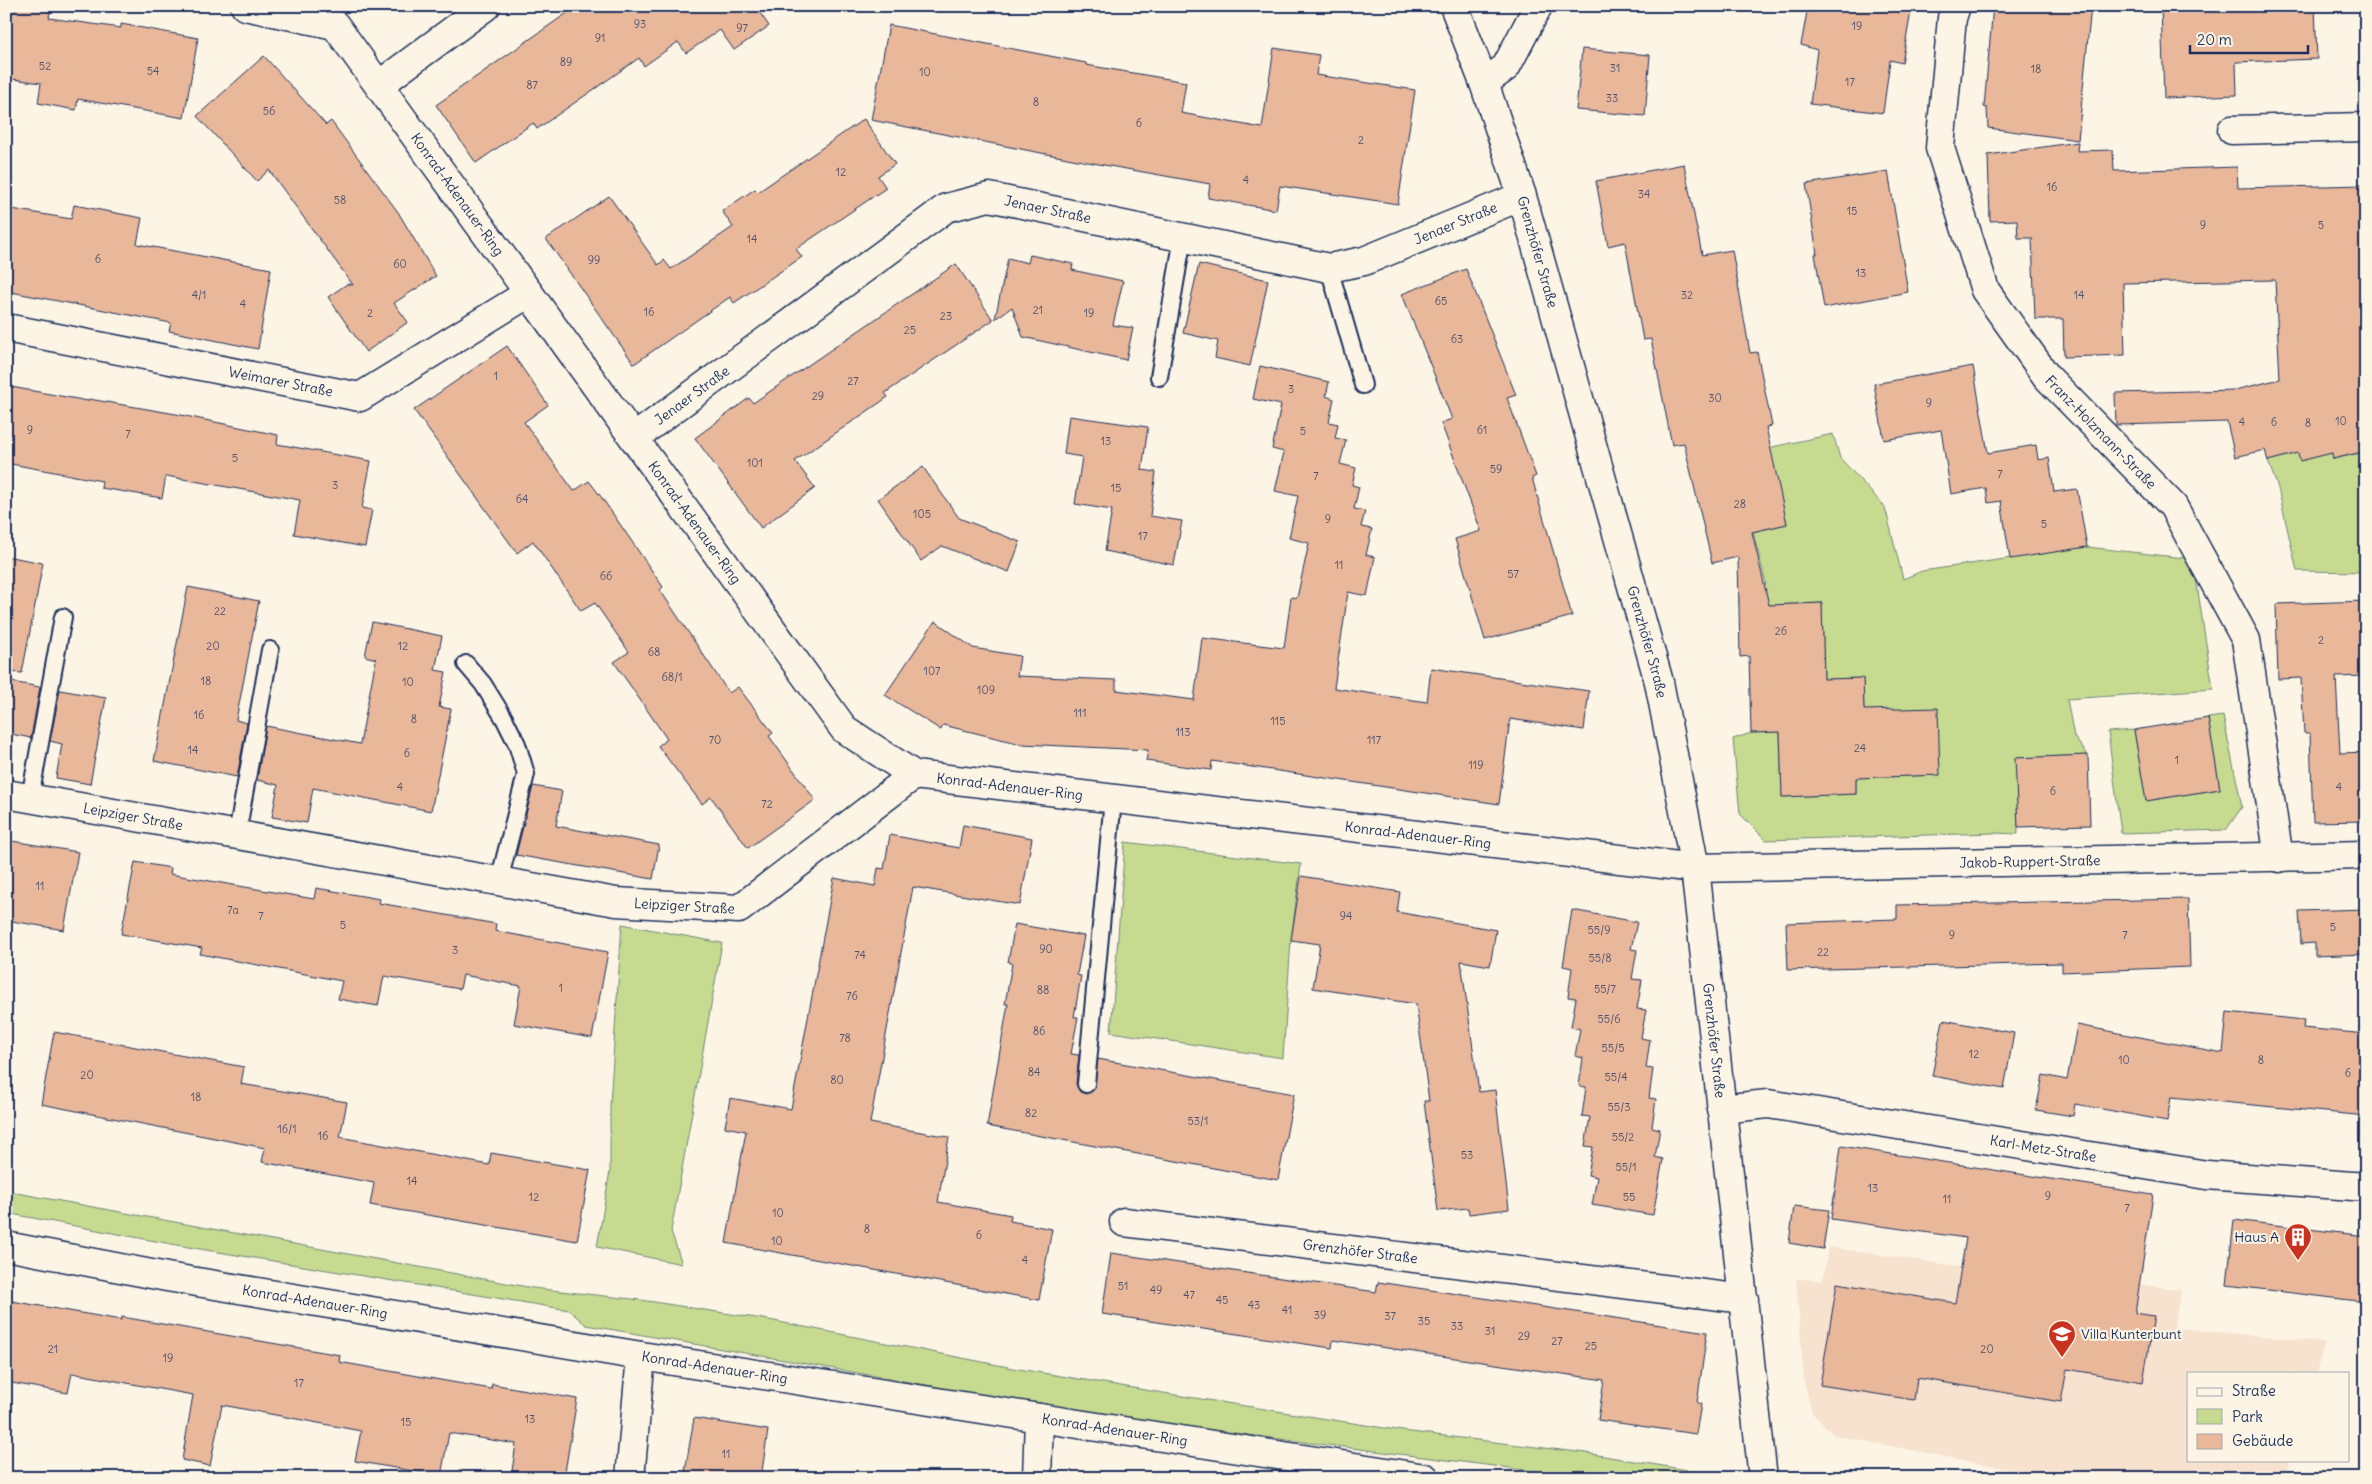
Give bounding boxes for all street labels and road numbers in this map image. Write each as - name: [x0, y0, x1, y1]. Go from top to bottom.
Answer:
- street label: Konrad-Adenauer-Ring: [407, 129, 508, 259]
- street label: Jenaer Straße: [1003, 191, 1093, 227]
- street label: Grenzhöfer Straße: [1513, 194, 1562, 310]
- street label: Jenaer Straße: [1411, 198, 1500, 248]
- street label: Jenaer Straße: [651, 362, 733, 429]
- street label: Weimarer Straße: [227, 363, 335, 401]
- street label: Franz-Holzmann-Straße: [2041, 371, 2160, 493]
- street label: Konrad-Adenauer-Ring: [644, 458, 745, 588]
- street label: Grenzhöfer Straße: [1623, 584, 1671, 699]
- street label: Konrad-Adenauer-Ring: [936, 769, 1084, 804]
- street label: Leipziger Straße: [82, 799, 184, 834]
- street label: Konrad-Adenauer-Ring: [1344, 817, 1492, 853]
- street label: Jakob-Ruppert-Straße: [1959, 851, 2101, 872]
- street label: Leipziger Straße: [633, 894, 735, 918]
- street label: Grenzhöfer Straße: [1699, 982, 1730, 1099]
- street label: Karl-Metz-Straße: [1989, 1131, 2098, 1166]
- street label: Grenzhöfer Straße: [1302, 1235, 1419, 1267]
- street label: Konrad-Adenauer-Ring: [241, 1281, 389, 1323]
- street label: Konrad-Adenauer-Ring: [640, 1347, 789, 1388]
- street label: Konrad-Adenauer-Ring: [1041, 1410, 1189, 1450]

